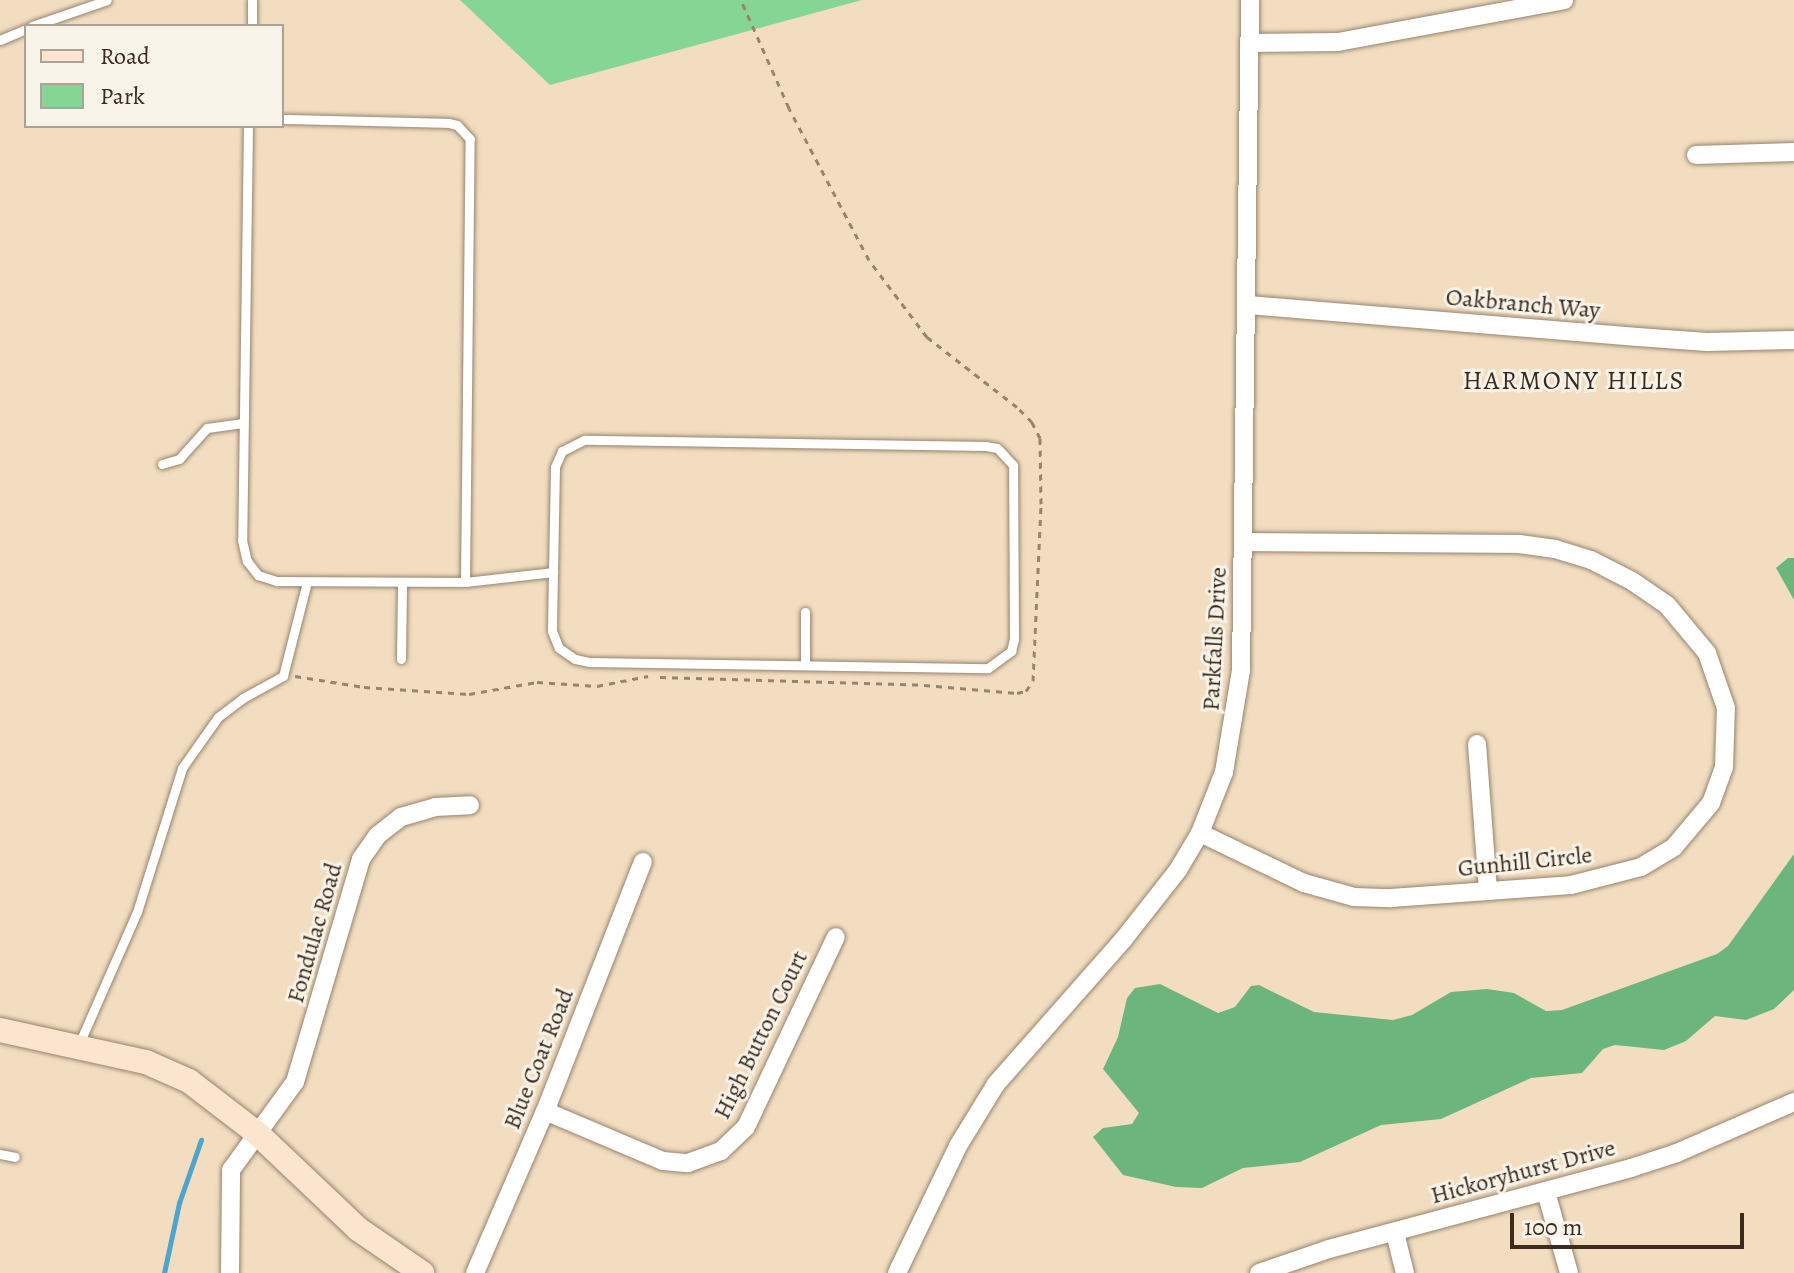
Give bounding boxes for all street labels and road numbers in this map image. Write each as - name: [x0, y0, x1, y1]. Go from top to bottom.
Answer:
- street label: Oakbranch Way: [1445, 283, 1601, 325]
- street label: Parkfalls Drive: [1197, 566, 1233, 712]
- street label: Gunhill Circle: [1456, 841, 1594, 883]
- street label: Fondulac Road: [281, 860, 349, 1006]
- street label: High Button Court: [708, 946, 814, 1124]
- street label: Blue Coat Road: [498, 985, 580, 1133]
- street label: Hickoryhurst Drive: [1428, 1134, 1618, 1210]

